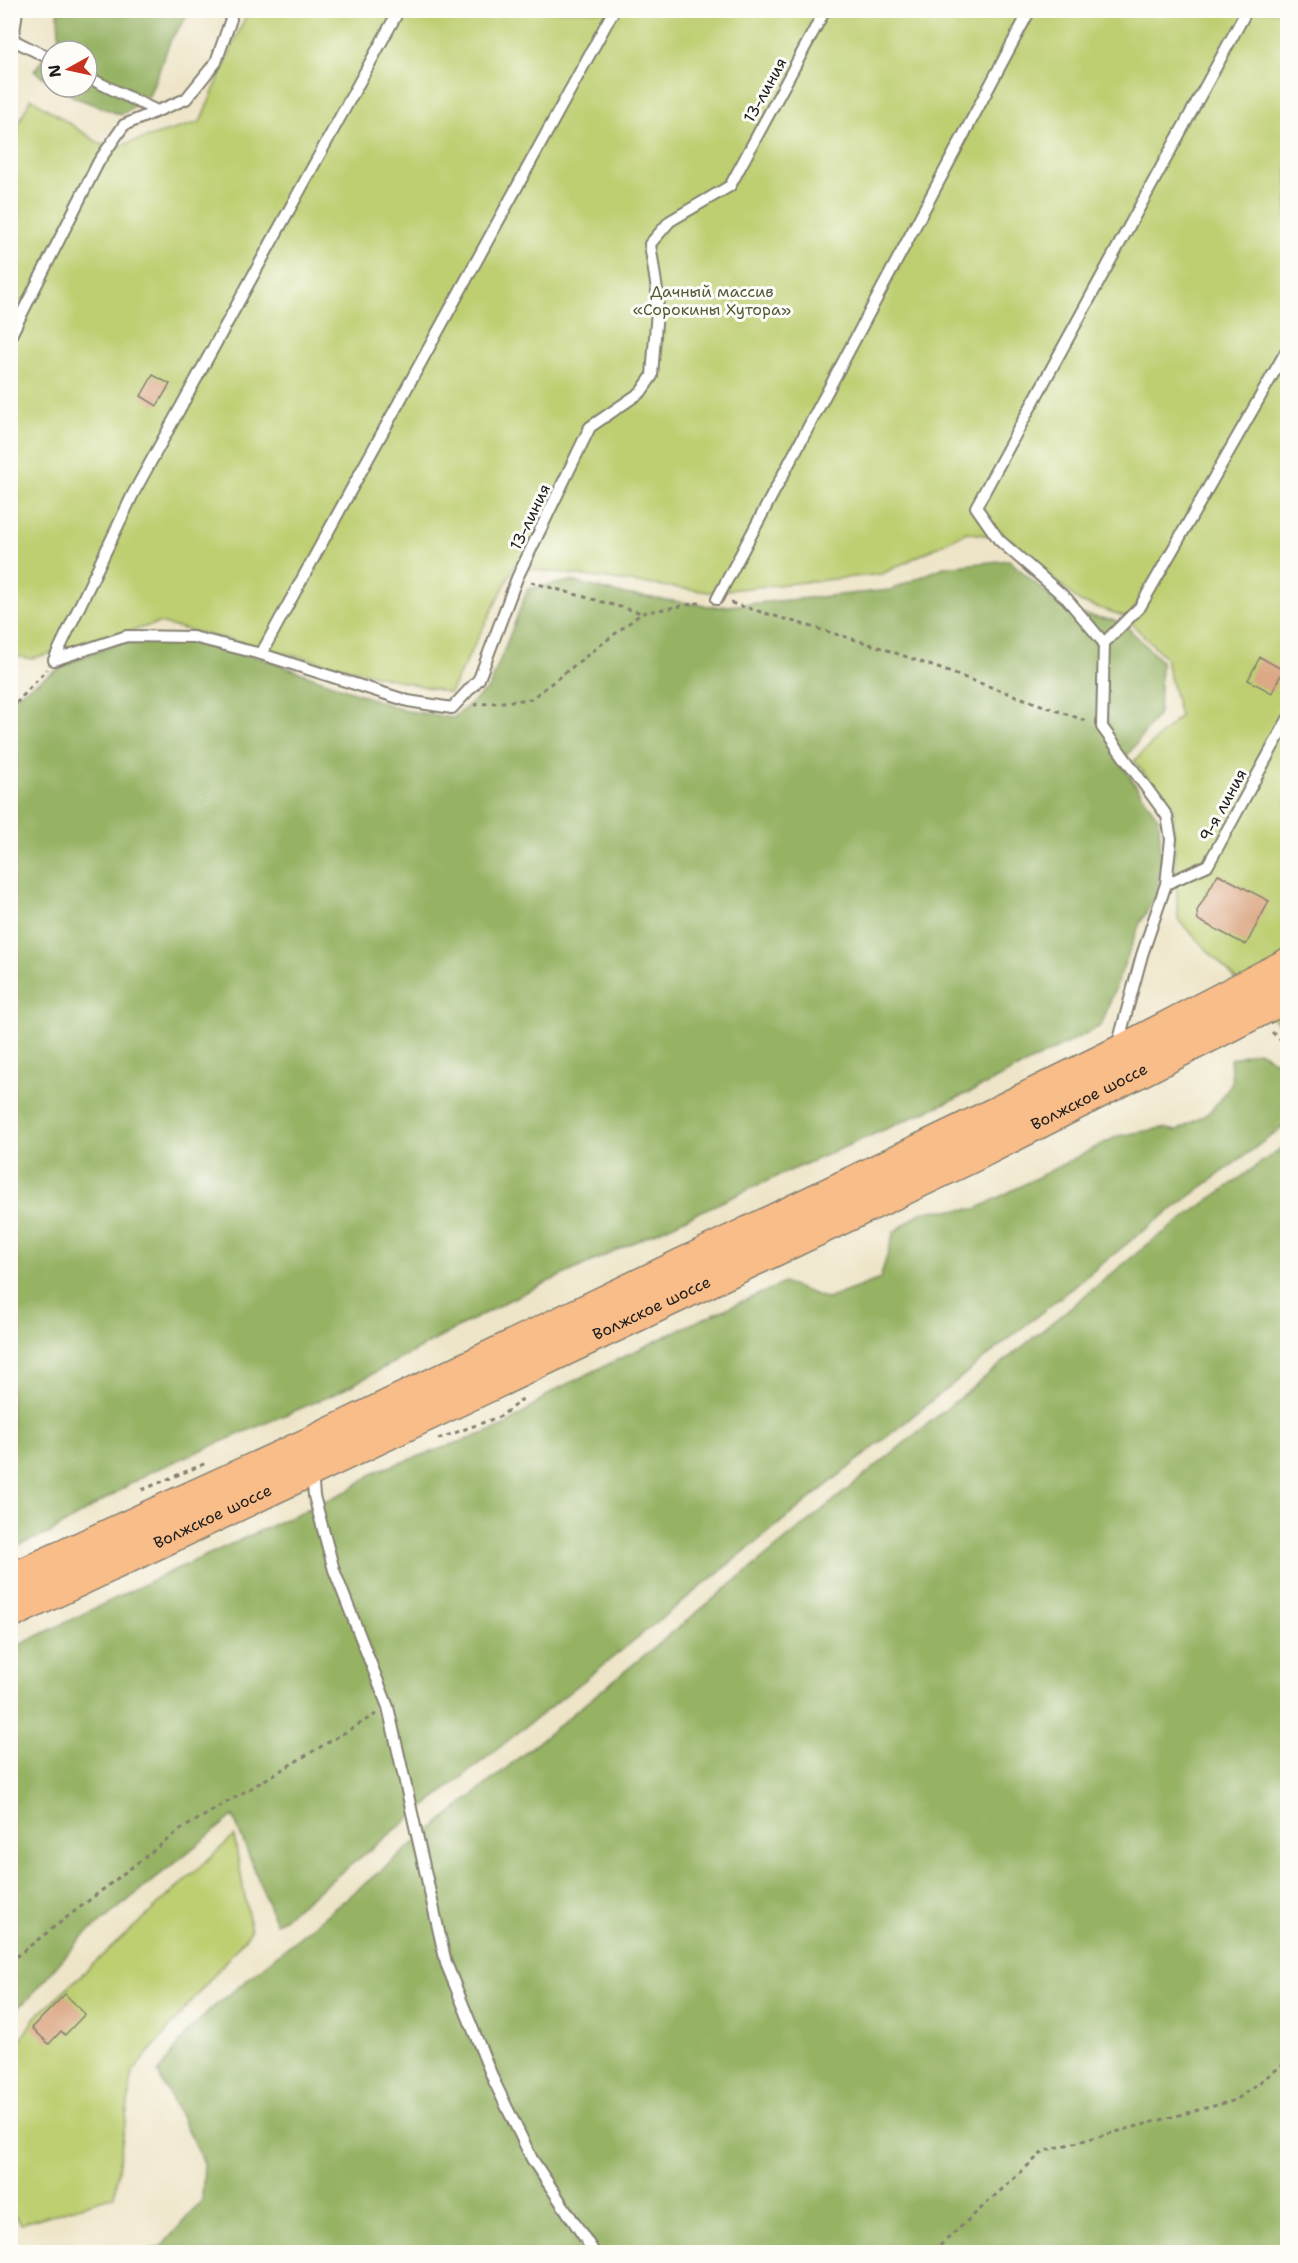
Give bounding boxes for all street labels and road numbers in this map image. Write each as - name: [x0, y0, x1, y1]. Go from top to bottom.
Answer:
- street label: 13-линия: [739, 54, 791, 126]
- street label: 13-линия: [505, 480, 555, 554]
- street label: 9-я линия: [1195, 765, 1251, 845]
- street label: Волжское шоссе: [1027, 1058, 1151, 1135]
- street label: Волжское шоссе: [589, 1271, 714, 1345]
- street label: Волжское шоссе: [150, 1479, 275, 1553]

